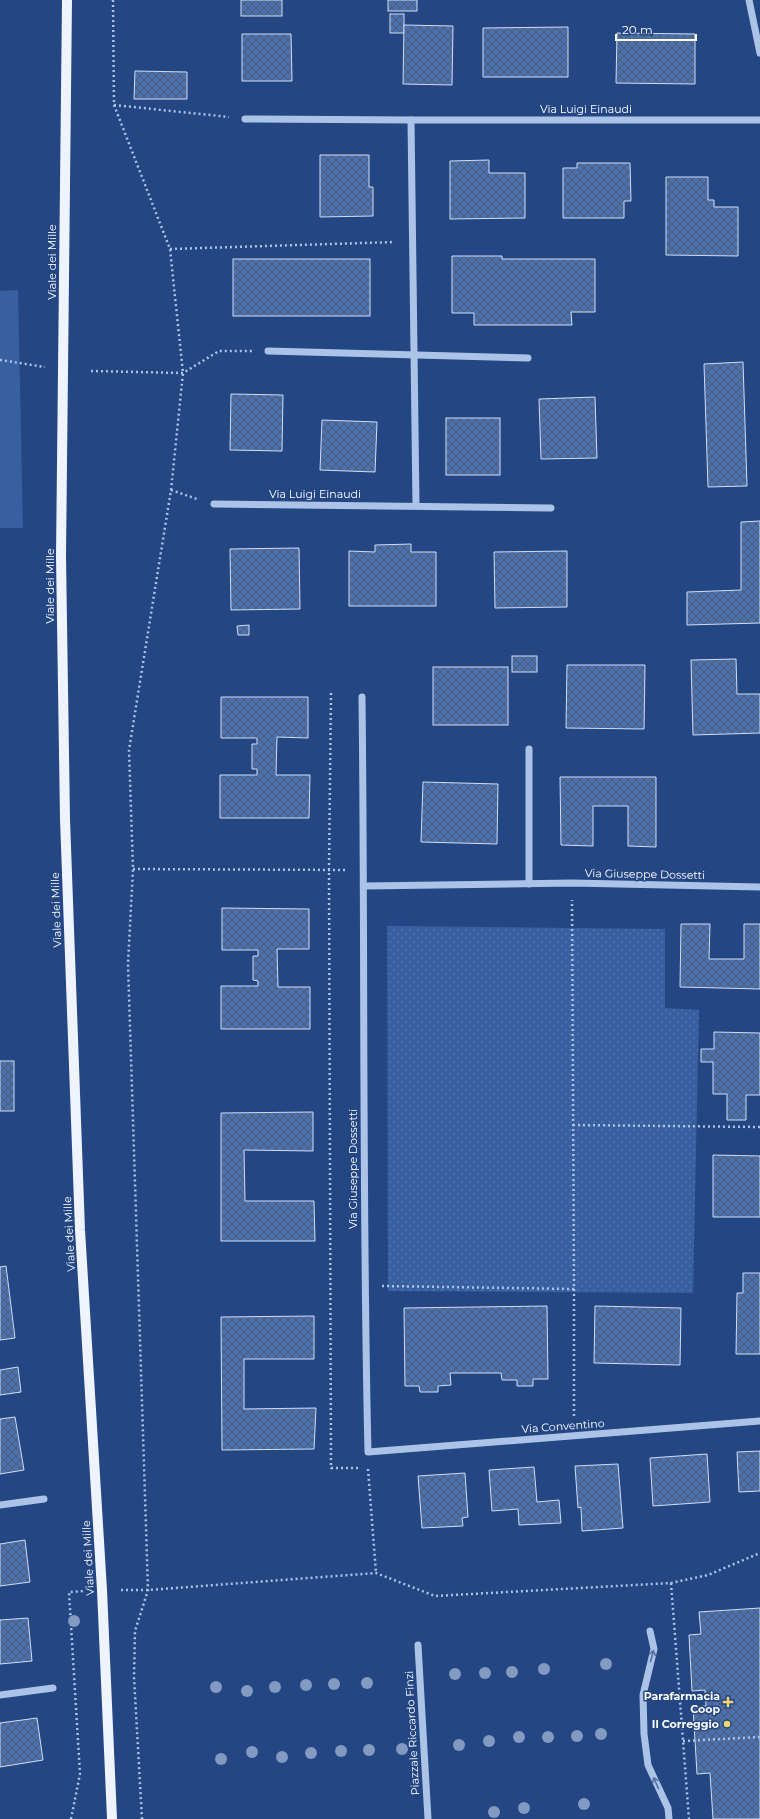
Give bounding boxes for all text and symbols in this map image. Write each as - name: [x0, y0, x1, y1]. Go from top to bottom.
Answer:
- scale bar: [616, 16, 696, 42]
- text: 20 m: [622, 22, 653, 37]
- street label: Via Luigi Einaudi: [540, 102, 632, 116]
- street label: Viale dei Mille: [45, 224, 59, 300]
- street label: Via Luigi Einaudi: [269, 487, 361, 501]
- street label: Viale dei Mille: [43, 548, 57, 624]
- street label: Via Giuseppe Dossetti: [585, 866, 705, 882]
- street label: Viale dei Mille: [48, 872, 64, 948]
- street label: Via Giuseppe Dossetti: [346, 1109, 360, 1229]
- street label: Viale dei Mille: [60, 1196, 78, 1272]
- street label: Via Conventino: [521, 1416, 605, 1436]
- street label: Viale dei Mille: [79, 1520, 97, 1596]
- one-way arrow: [649, 1650, 656, 1663]
- street label: Piazzale Riccardo Finzi: [402, 1670, 422, 1796]
- place label: Parafarmacia Coop: [644, 1689, 720, 1716]
- marker: Parafarmacia Coop: [723, 1697, 733, 1707]
- place label: Il Correggio: [652, 1717, 719, 1731]
- marker: Il Correggio: [722, 1719, 732, 1729]
- one-way arrow: [652, 1777, 660, 1789]

